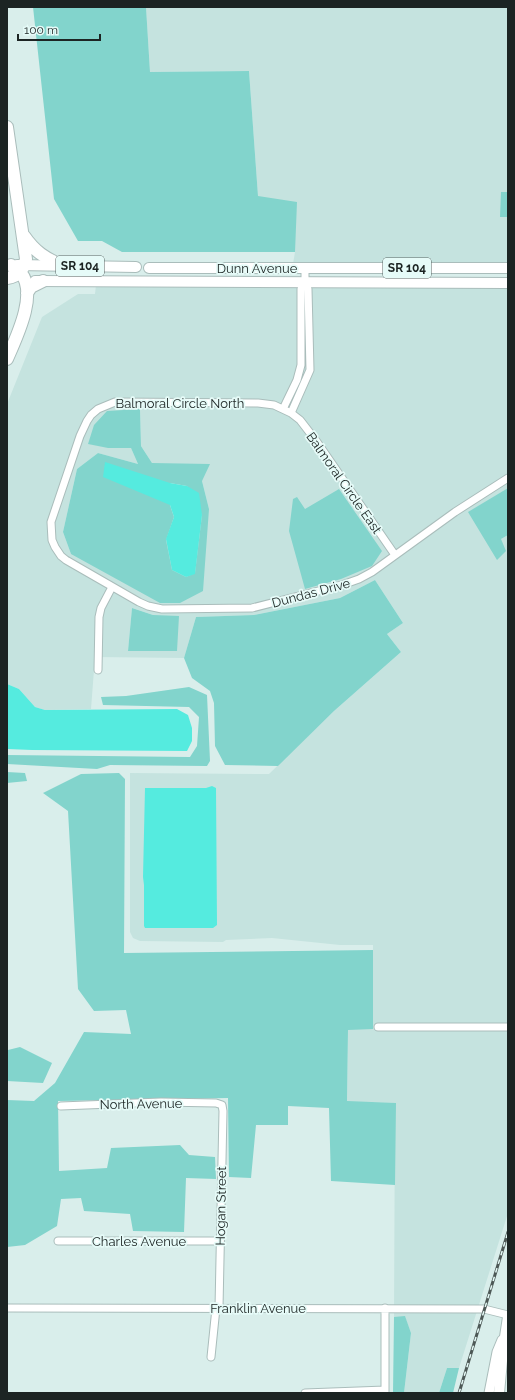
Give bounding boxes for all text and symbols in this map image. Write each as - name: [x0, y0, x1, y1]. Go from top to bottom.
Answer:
- scale bar: [18, 16, 100, 42]
- text: 100 m: [24, 23, 58, 37]
- road number: SR 104: [56, 256, 104, 276]
- road number: SR 104: [383, 258, 431, 278]
- street label: Dunn Avenue: [217, 261, 298, 276]
- street label: Balmoral Circle North: [116, 396, 244, 411]
- street label: Balmoral Circle East: [303, 429, 385, 537]
- street label: Dundas Drive: [270, 575, 352, 611]
- street label: North Avenue: [100, 1096, 183, 1112]
- street label: Hogan Street: [213, 1166, 229, 1246]
- street label: Charles Avenue: [92, 1234, 186, 1249]
- street label: Franklin Avenue: [210, 1301, 306, 1316]

